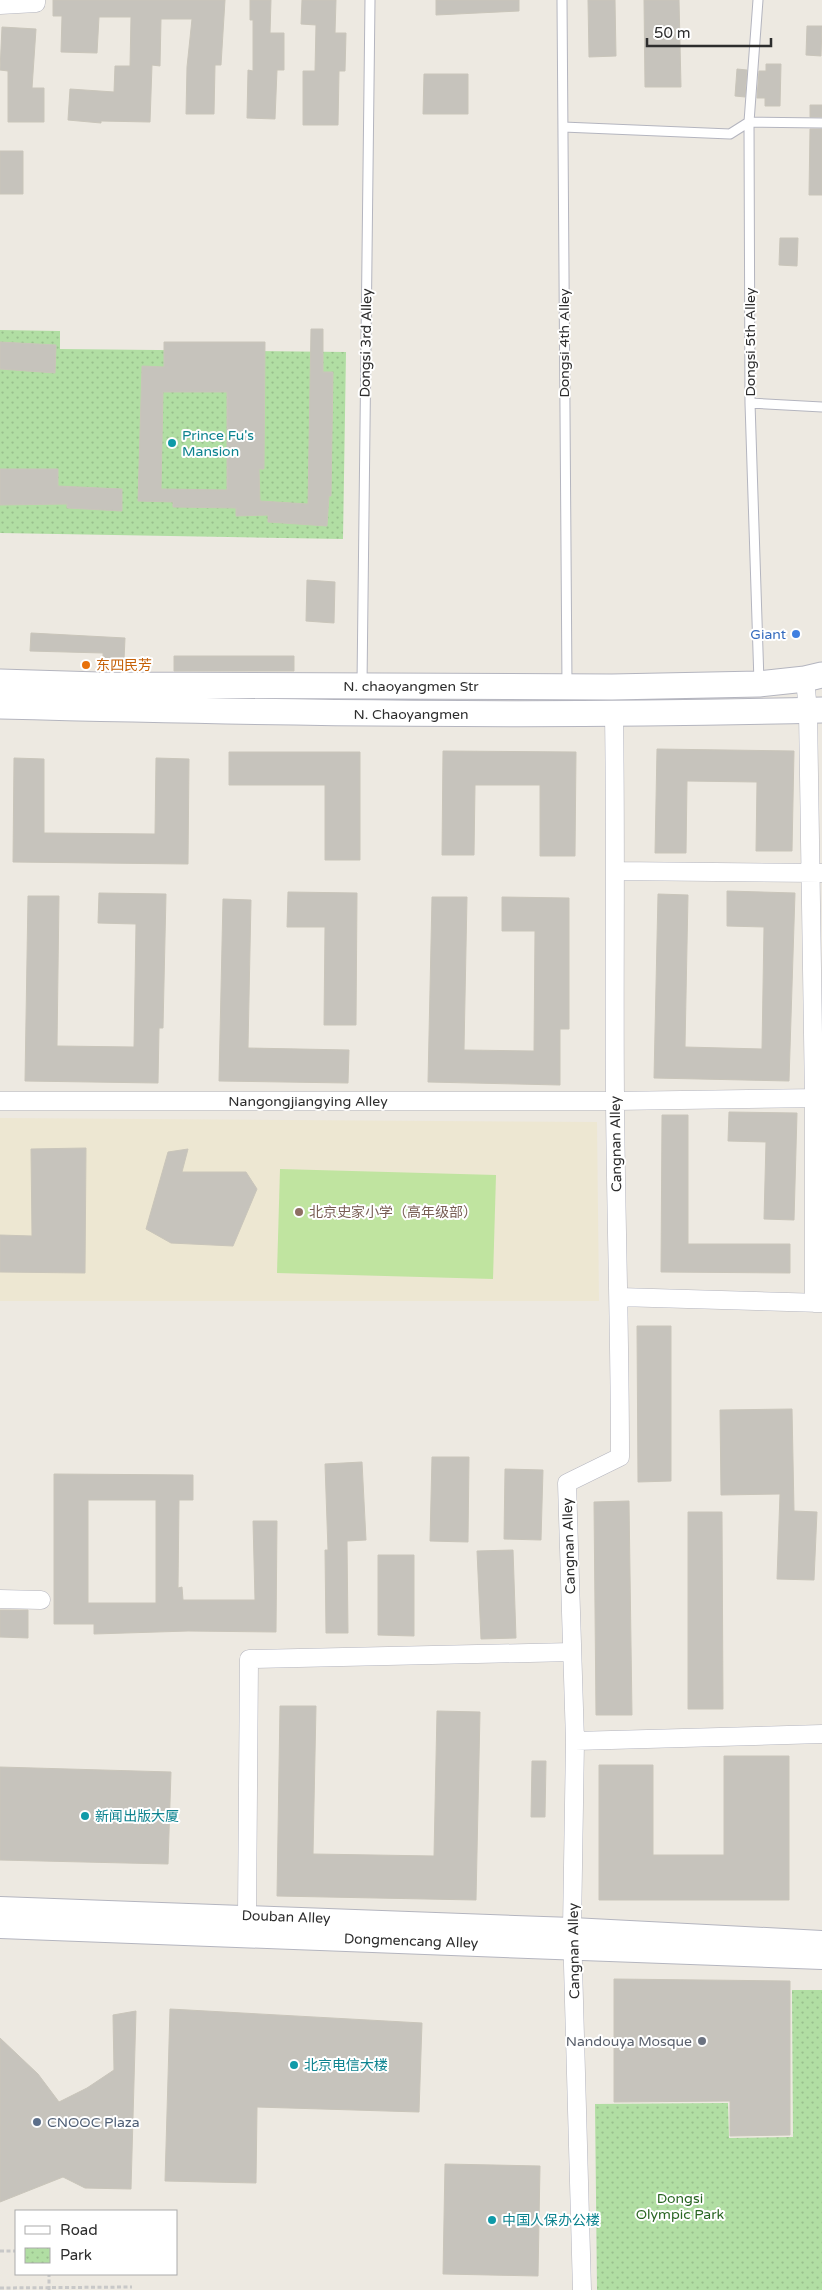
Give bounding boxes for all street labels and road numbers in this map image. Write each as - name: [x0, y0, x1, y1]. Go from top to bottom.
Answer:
- street label: Dongsi 5th Alley: [742, 287, 759, 396]
- street label: Dongsi 3rd Alley: [357, 288, 375, 398]
- street label: Dongsi 4th Alley: [556, 288, 573, 397]
- street label: N. chaoyangmen Str: [343, 678, 479, 695]
- street label: N. Chaoyangmen: [353, 706, 469, 723]
- street label: Nangongjiangying Alley: [228, 1093, 388, 1110]
- street label: Cangnan Alley: [607, 1095, 625, 1192]
- street label: Cangnan Alley: [559, 1497, 579, 1594]
- street label: Cangnan Alley: [565, 1902, 583, 1999]
- street label: Douban Alley: [241, 1907, 331, 1927]
- street label: Dongmencang Alley: [344, 1930, 479, 1952]

